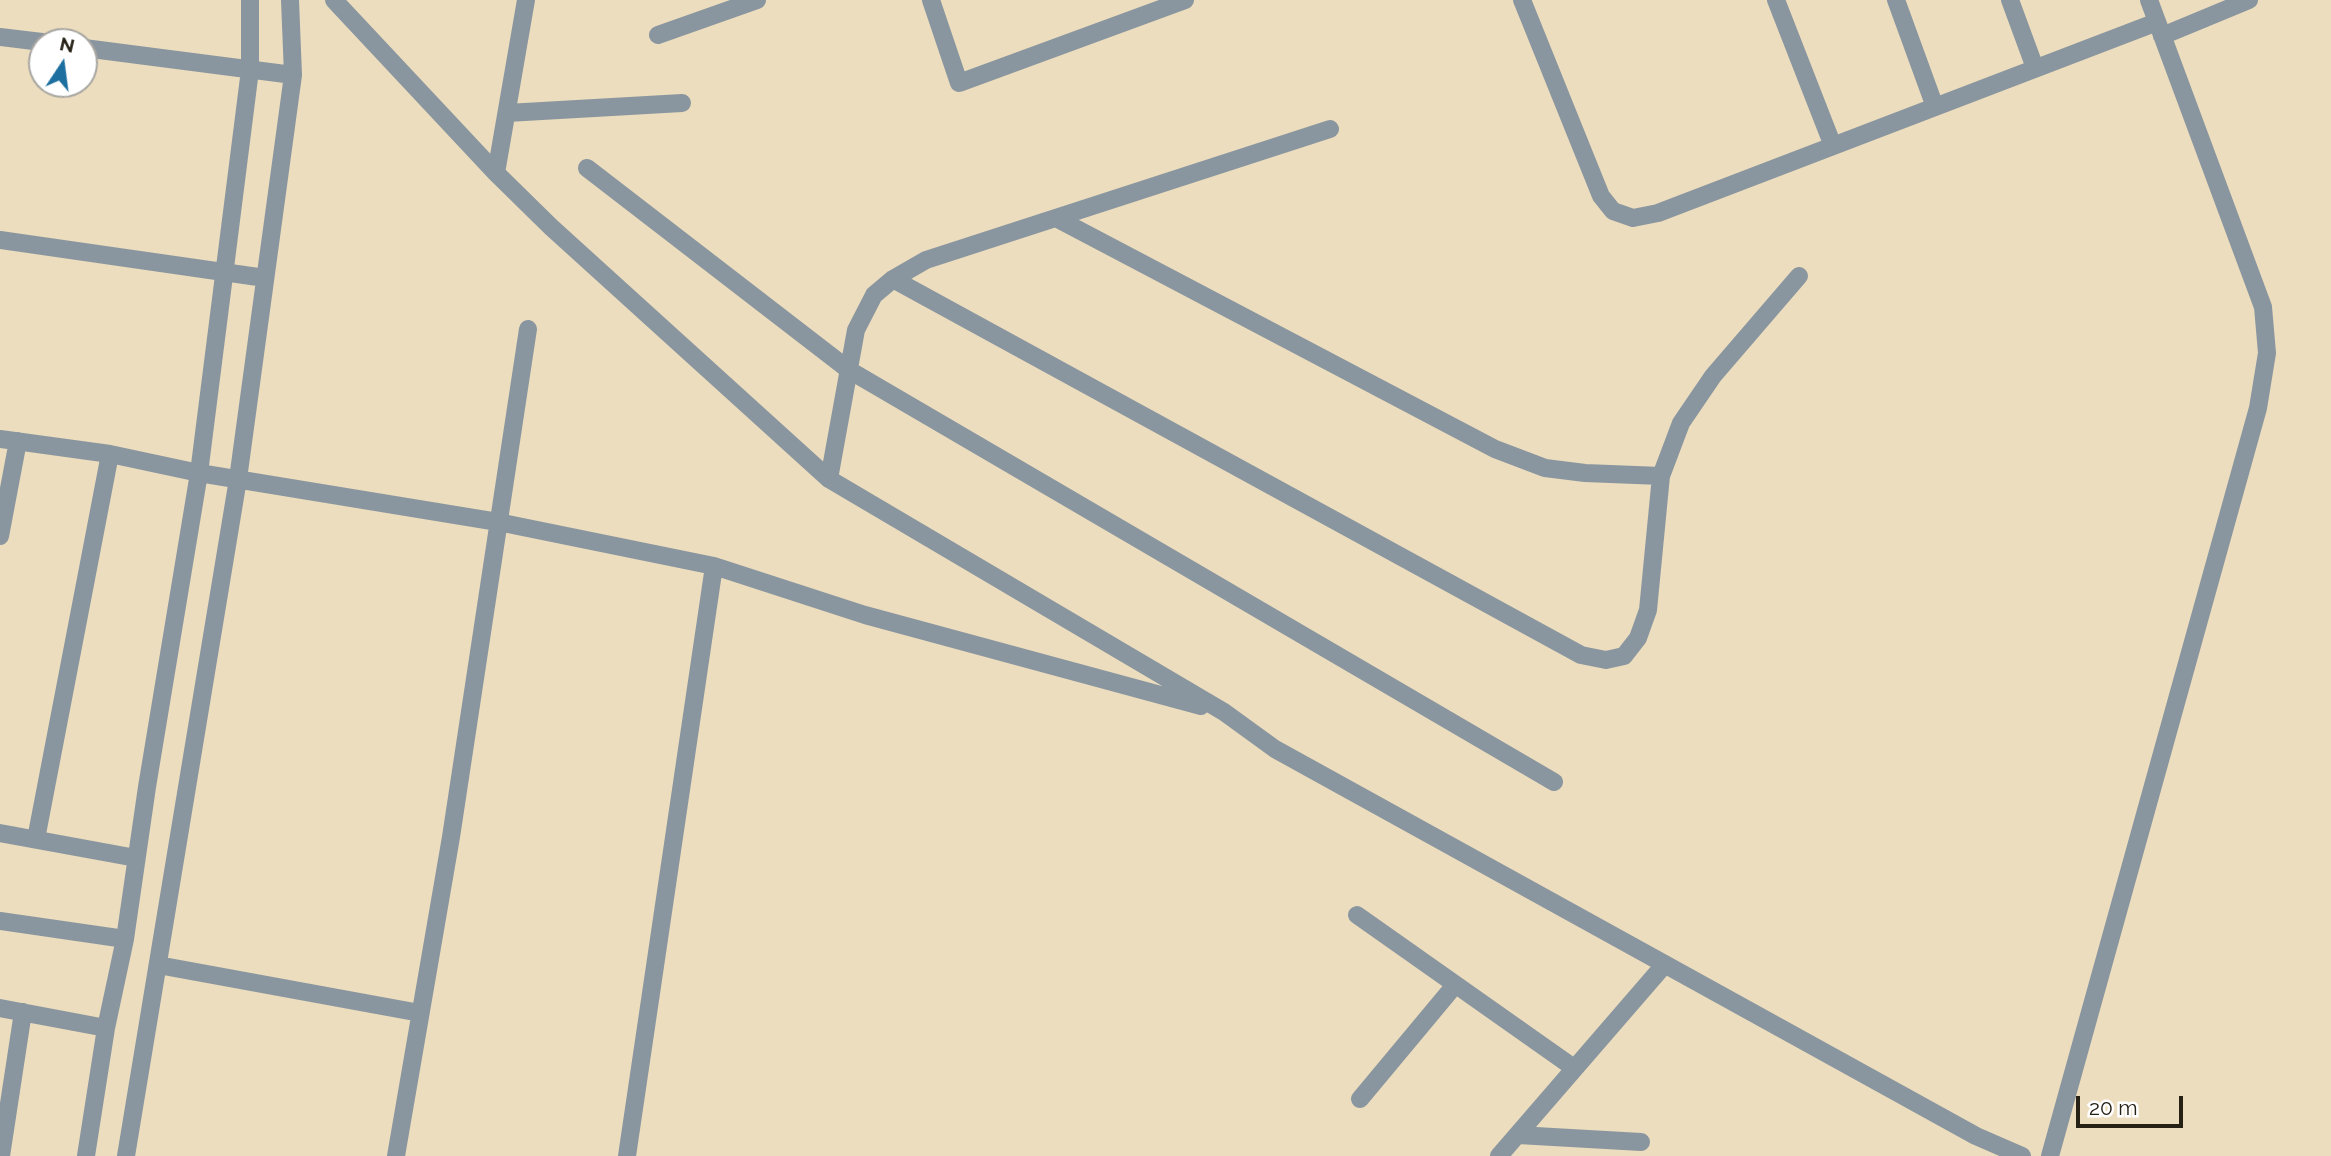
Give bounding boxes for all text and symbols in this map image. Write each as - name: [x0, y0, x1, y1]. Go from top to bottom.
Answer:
- north arrow: [28, 28, 98, 98]
- text: N: [58, 32, 77, 57]
- scale bar: [2079, 1082, 2186, 1126]
- text: 20 m: [2089, 1095, 2137, 1120]

